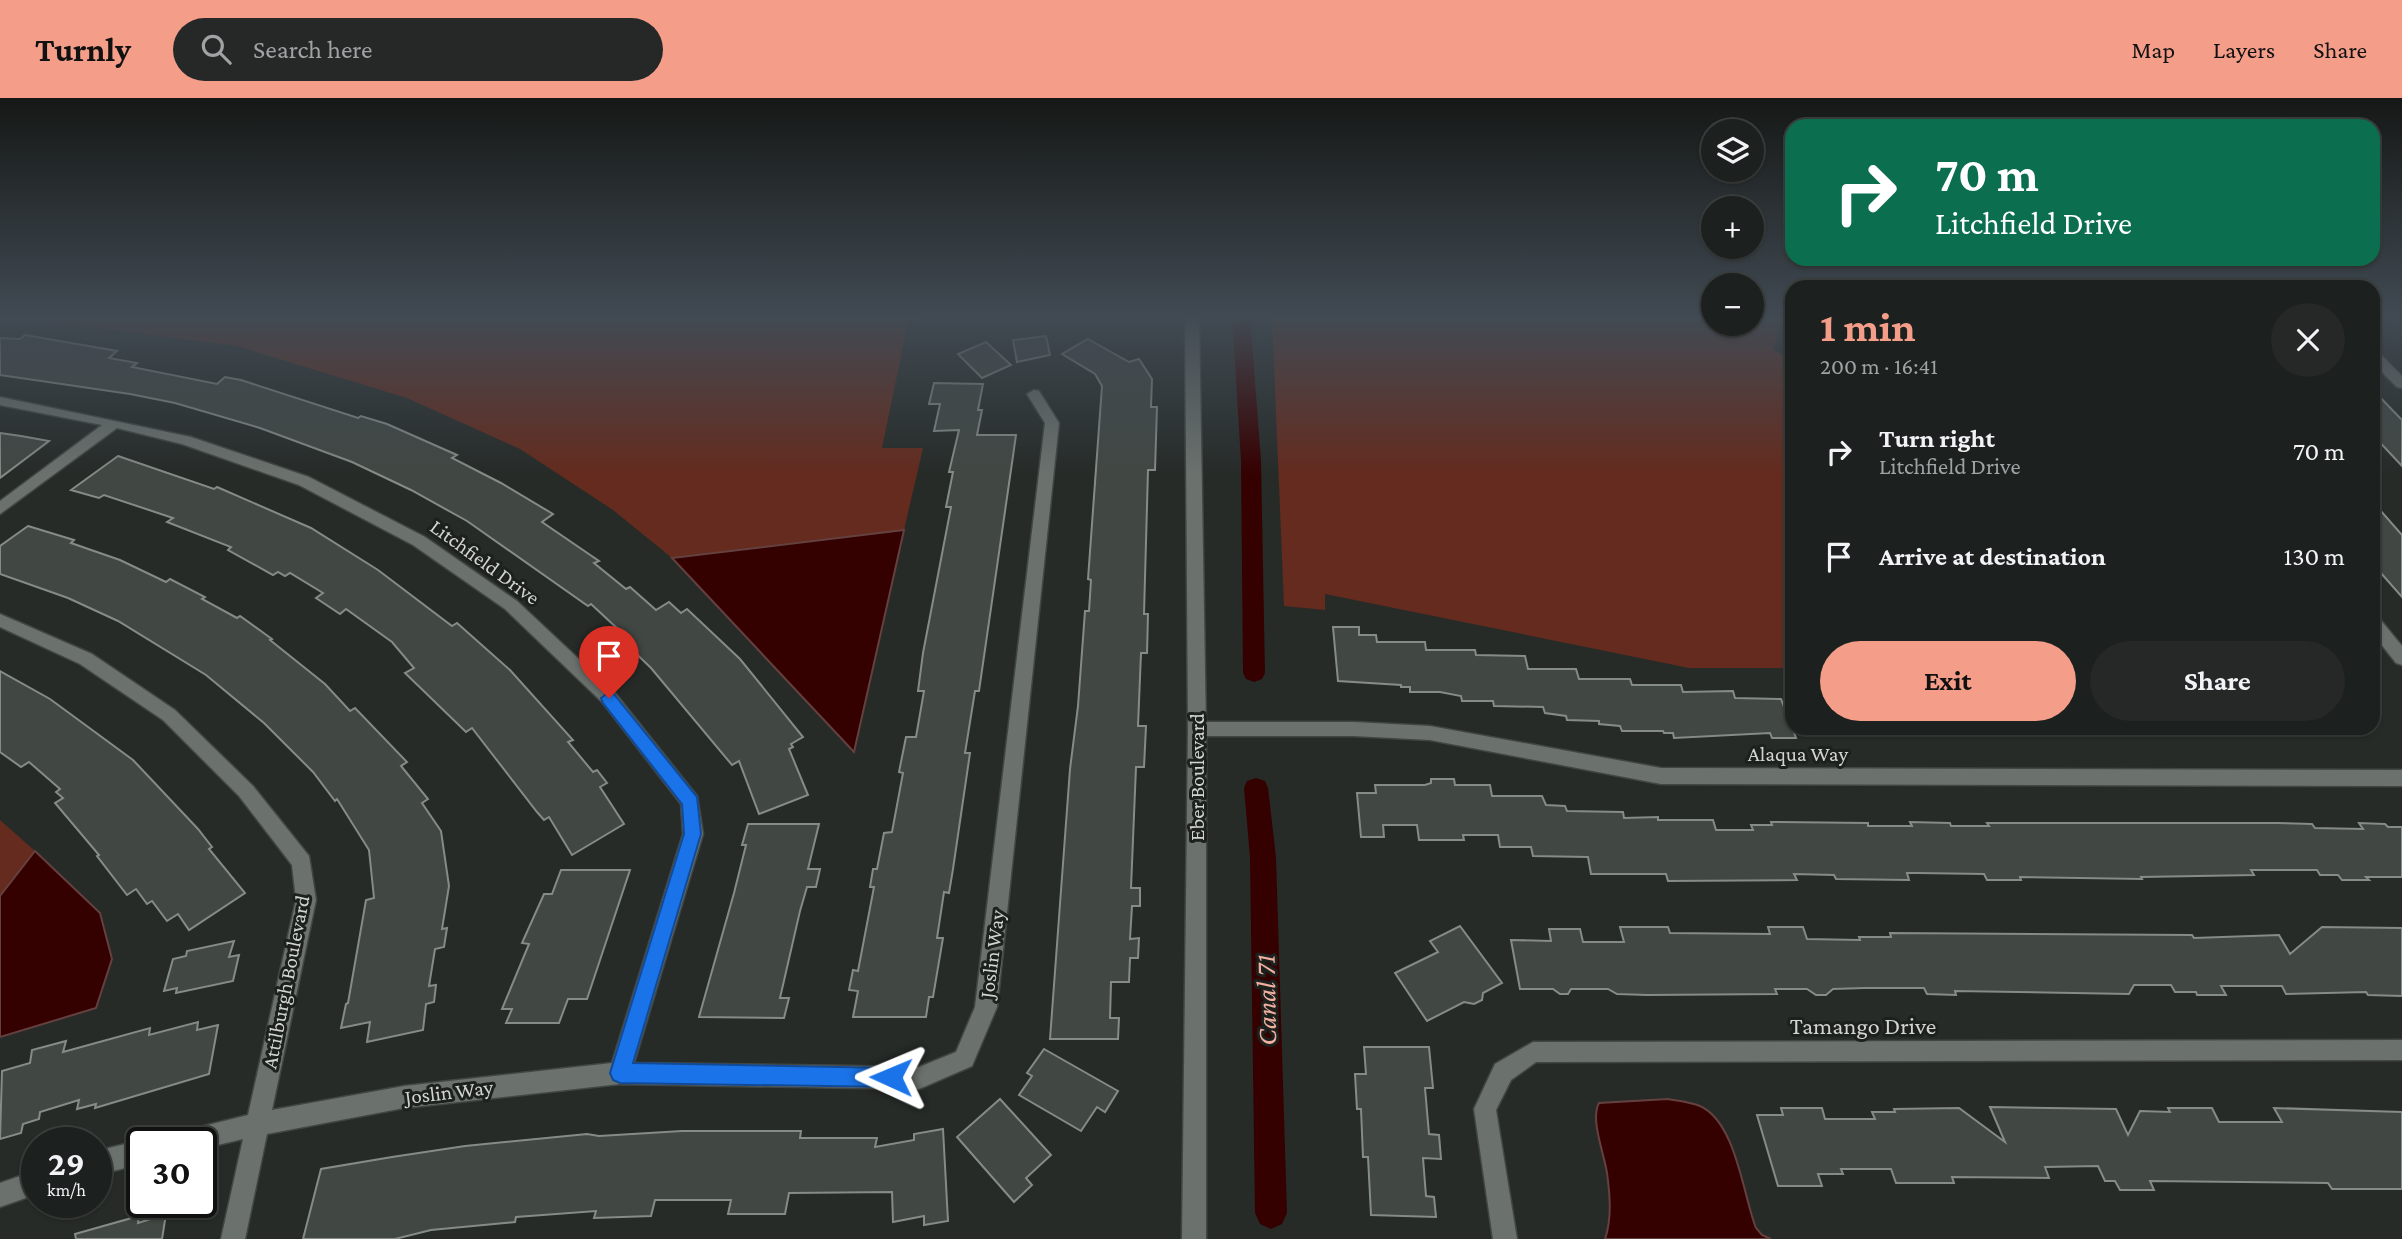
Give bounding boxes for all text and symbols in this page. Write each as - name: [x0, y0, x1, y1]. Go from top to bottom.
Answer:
- search box: [173, 18, 663, 81]
- icon: search: [197, 30, 235, 68]
- text: Turnly: [35, 31, 131, 68]
- text: Search here: [253, 35, 372, 64]
- text: Map: [2131, 36, 2175, 63]
- text: Layers: [2213, 36, 2275, 63]
- text: Share: [2313, 36, 2367, 63]
- map controls: [1701, 119, 1764, 336]
- button: layers: [1701, 119, 1764, 182]
- icon: right: [1820, 147, 1911, 238]
- text: 70 m: [1935, 147, 2039, 202]
- button: +: [1701, 196, 1764, 259]
- text: Litchfield Drive: [1935, 205, 2132, 241]
- button: −: [1701, 273, 1764, 336]
- text: 1 min: [1820, 303, 1916, 350]
- button: close: [2271, 303, 2345, 377]
- text: 200 m · 16:41: [1820, 353, 1938, 379]
- text: Turn right: [1879, 424, 1995, 453]
- icon: right: [1820, 433, 1858, 471]
- text: 70 m: [2293, 437, 2345, 466]
- text: Litchfield Drive: [1879, 453, 2021, 479]
- street label: Litchfield Drive: [426, 514, 544, 610]
- icon: arrive: [1820, 538, 1858, 576]
- text: Arrive at destination: [1879, 542, 2106, 571]
- text: 130 m: [2284, 542, 2345, 571]
- pin: [579, 626, 639, 698]
- icon: arrive: [590, 637, 628, 675]
- button: Exit: [1820, 641, 2076, 721]
- button: Share: [2090, 641, 2345, 721]
- street label: Eber Boulevard: [1185, 713, 1209, 841]
- street label: Alaqua Way: [1748, 742, 1848, 766]
- street label: Attilburgh Boulevard: [257, 893, 315, 1071]
- street label: Joslin Way: [974, 908, 1009, 1001]
- water label: Canal 71: [1250, 954, 1282, 1046]
- street label: Tamango Drive: [1790, 1012, 1936, 1039]
- position arrow: [854, 1040, 928, 1114]
- street label: Joslin Way: [402, 1075, 495, 1110]
- speed limit sign: 30: [126, 1127, 217, 1218]
- text: 29: [48, 1144, 85, 1183]
- text: km/h: [47, 1180, 86, 1200]

